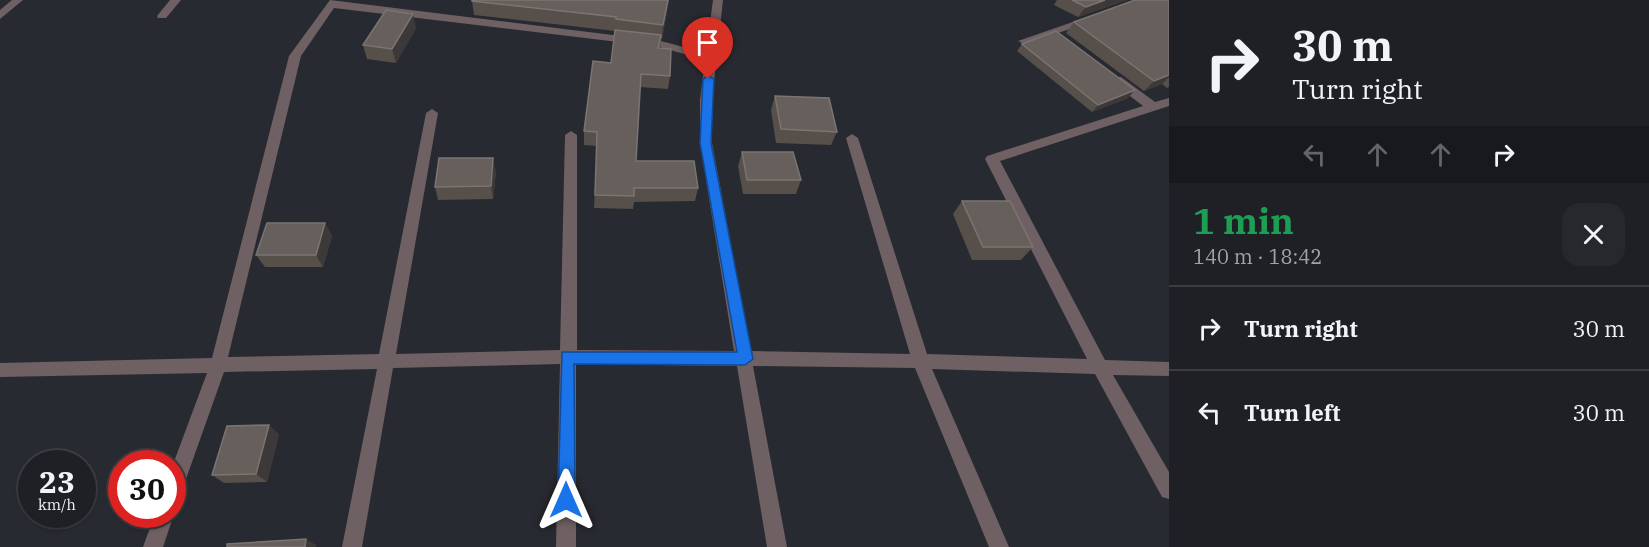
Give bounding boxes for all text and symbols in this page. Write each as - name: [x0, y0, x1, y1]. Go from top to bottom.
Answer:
- pin: [682, 17, 733, 79]
- text: 30 m: [1292, 18, 1393, 73]
- icon: right: [1193, 24, 1271, 102]
- icon: arrive: [691, 26, 724, 59]
- text: Turn right: [1292, 71, 1423, 106]
- icon: left: [1298, 138, 1331, 171]
- icon: ahead: [1361, 138, 1394, 171]
- icon: ahead: [1424, 138, 1457, 171]
- icon: right: [1487, 138, 1520, 171]
- text: 1 min: [1193, 197, 1294, 244]
- button: close: [1562, 203, 1625, 266]
- text: 140 m · 18:42: [1193, 243, 1322, 270]
- icon: right: [1193, 312, 1226, 345]
- text: Turn right: [1244, 314, 1358, 343]
- text: 30 m: [1573, 314, 1625, 343]
- icon: left: [1193, 396, 1226, 429]
- text: Turn left: [1244, 398, 1340, 427]
- text: 30 m: [1573, 398, 1625, 427]
- speed limit sign: 30: [108, 450, 186, 528]
- text: 23: [39, 462, 75, 501]
- position arrow: [534, 468, 598, 532]
- text: km/h: [38, 495, 76, 514]

